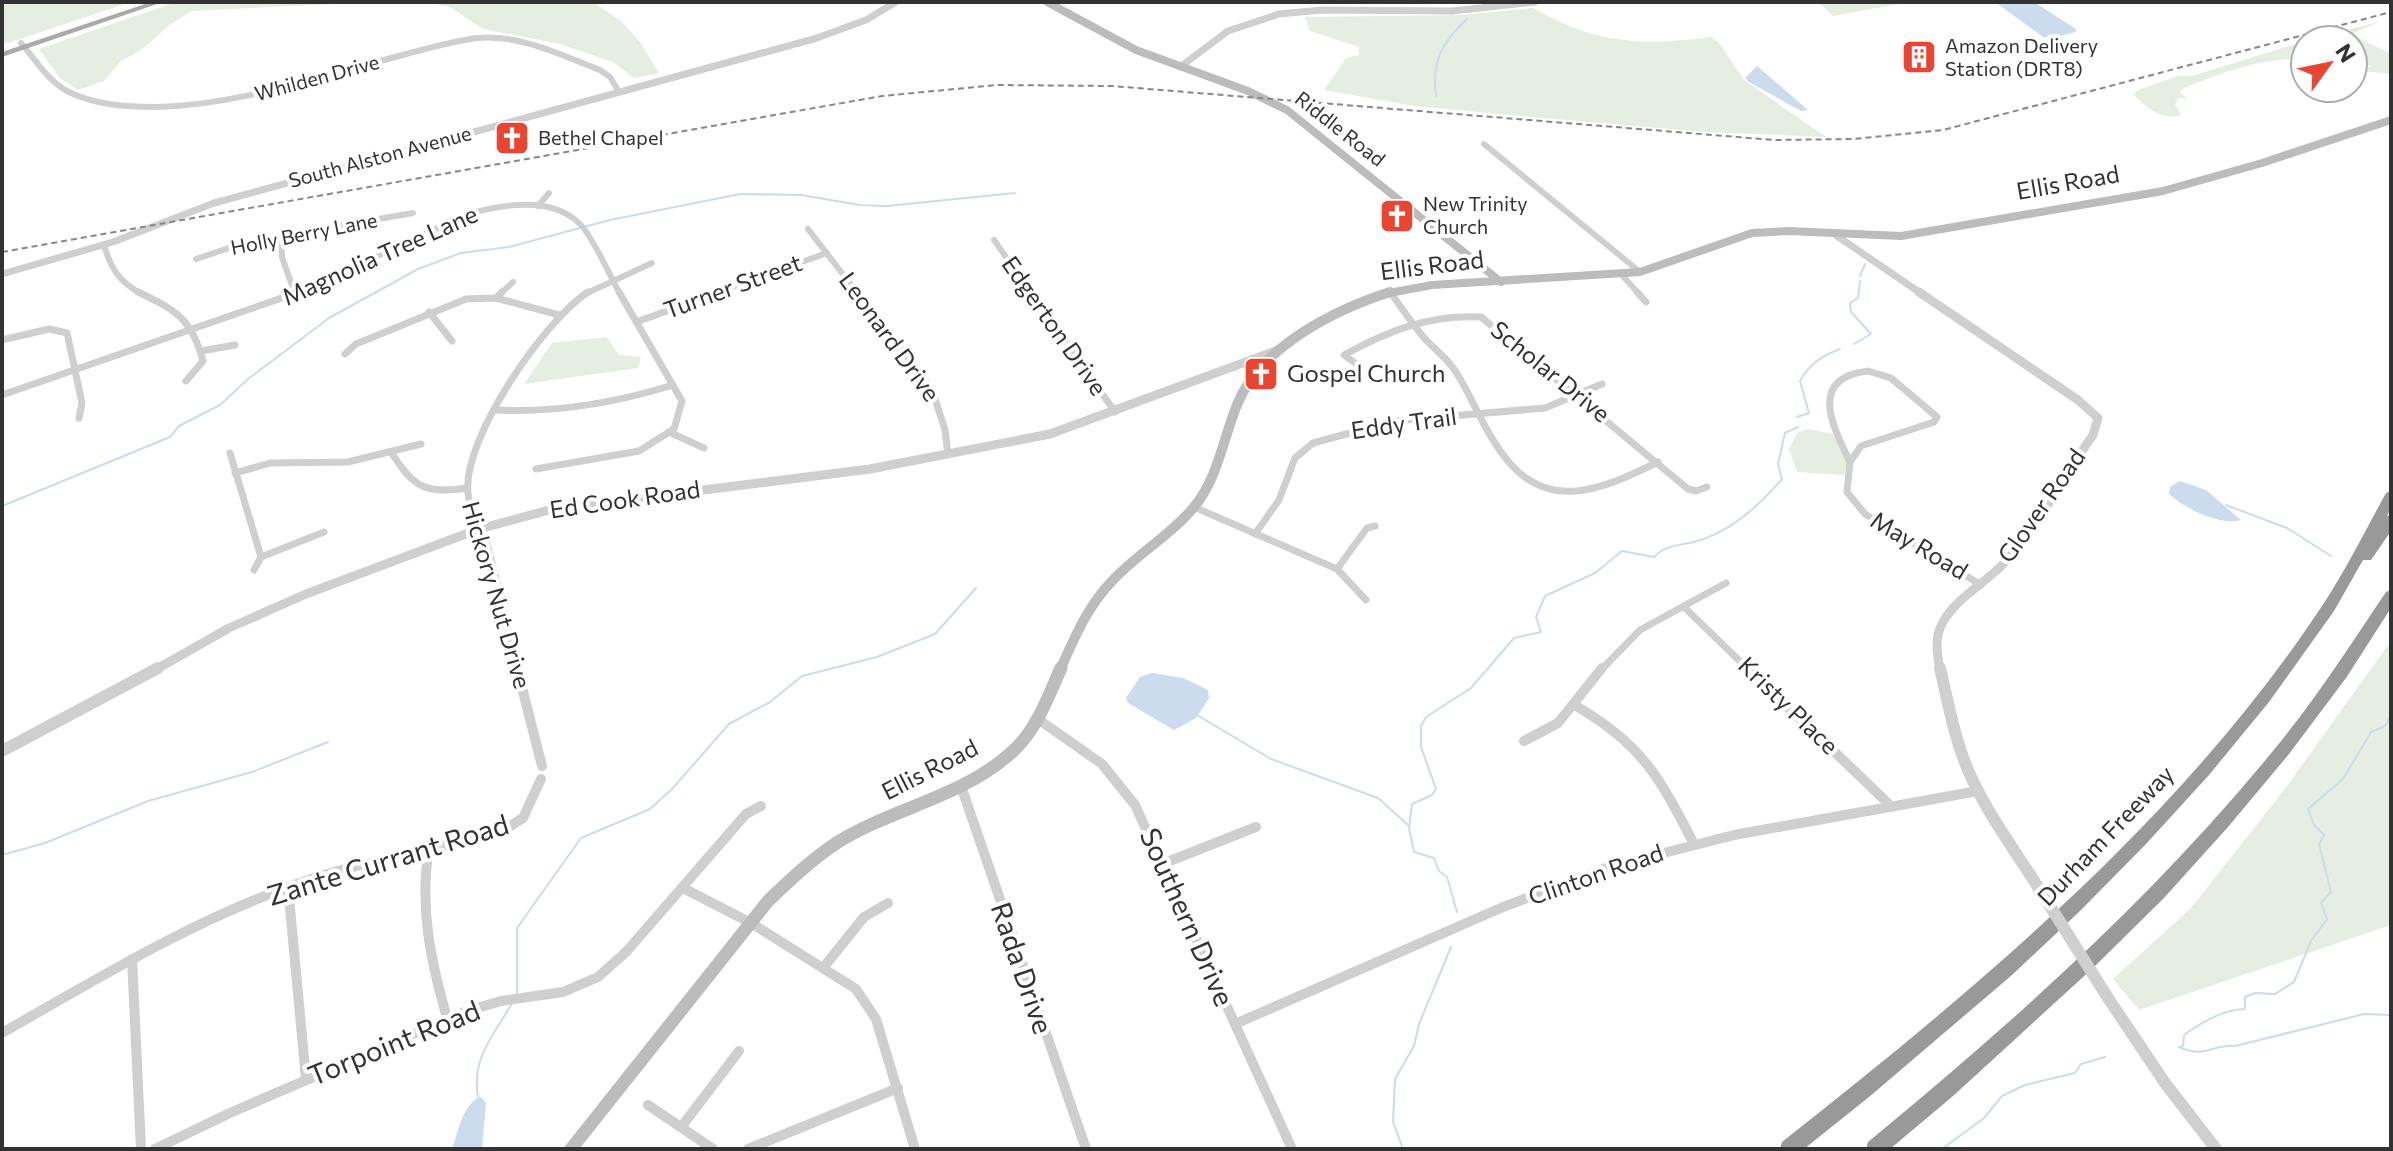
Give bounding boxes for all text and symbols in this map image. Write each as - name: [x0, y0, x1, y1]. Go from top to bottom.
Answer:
- north arrow: [2289, 24, 2369, 104]
- place label: Amazon Delivery Station (DRT8): [1945, 33, 2098, 80]
- building icon: Amazon Delivery Station (DRT8): [1900, 38, 1938, 76]
- text: N: [2330, 39, 2362, 67]
- street label: Whilden Drive: [252, 49, 382, 105]
- street label: Riddle Road: [1291, 86, 1390, 171]
- church icon: Bethel Chapel: [493, 119, 531, 157]
- street label: South Alston Avenue: [286, 120, 474, 192]
- place label: Bethel Chapel: [538, 125, 664, 149]
- street label: Ellis Road: [2014, 158, 2122, 205]
- place label: New Trinity Church: [1423, 191, 1528, 238]
- church icon: New Trinity Church: [1378, 197, 1416, 235]
- street label: Magnolia Tree Lane: [277, 198, 482, 311]
- street label: Holly Berry Lane: [228, 207, 379, 259]
- street label: Ellis Road: [1378, 244, 1485, 285]
- street label: Turner Street: [659, 247, 806, 324]
- street label: Edgerton Drive: [996, 250, 1114, 400]
- street label: Leonard Drive: [834, 266, 947, 406]
- street label: Scholar Drive: [1486, 314, 1616, 428]
- church icon: Gospel Church: [1242, 355, 1280, 393]
- place label: Gospel Church: [1287, 358, 1446, 387]
- street label: Eddy Trail: [1349, 401, 1459, 444]
- street label: Glover Road: [1991, 443, 2091, 568]
- street label: Ed Cook Road: [548, 474, 702, 523]
- street label: Hickory Nut Drive: [457, 498, 538, 692]
- street label: May Road: [1866, 504, 1974, 585]
- street label: Kristy Place: [1733, 650, 1845, 760]
- street label: Ellis Road: [876, 732, 982, 805]
- street label: Durham Freeway: [2031, 759, 2179, 911]
- street label: Zante Currant Road: [263, 806, 513, 912]
- street label: Southern Drive: [1133, 822, 1242, 1011]
- street label: Clinton Road: [1524, 837, 1667, 910]
- street label: Rada Drive: [985, 897, 1061, 1038]
- street label: Torpoint Road: [303, 992, 485, 1092]

